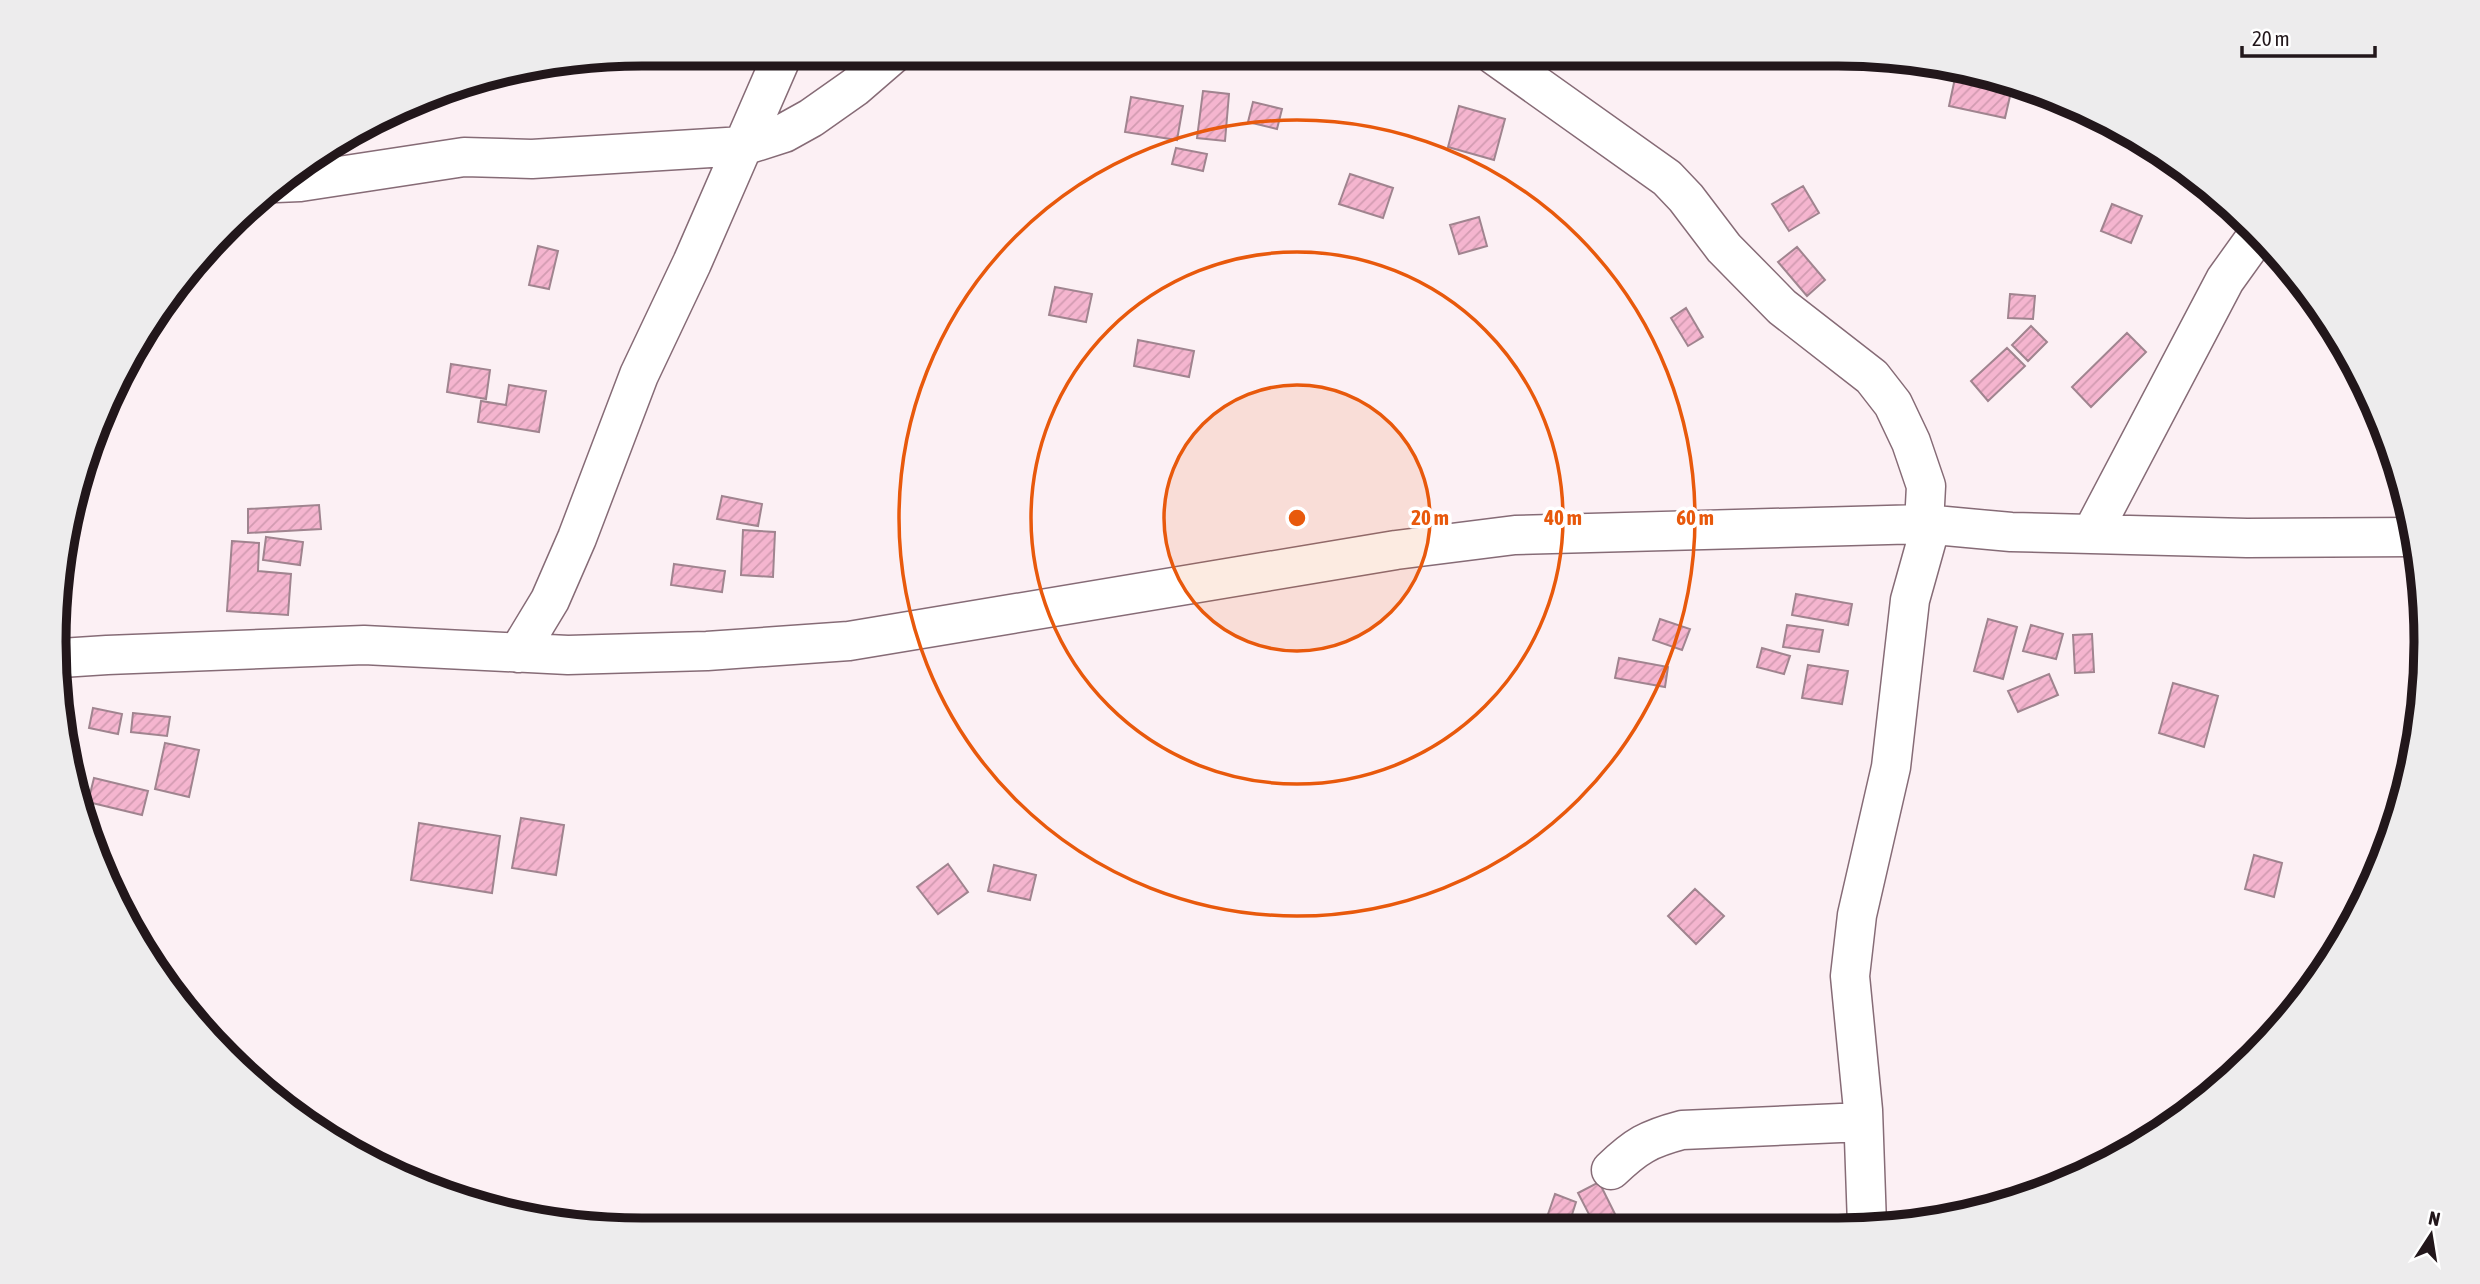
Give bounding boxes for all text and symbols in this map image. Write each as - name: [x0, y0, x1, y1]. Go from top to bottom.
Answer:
- scale bar: [2242, 14, 2375, 58]
- text: 20 m: [2252, 26, 2290, 50]
- text: 20 m: [1411, 505, 1449, 529]
- text: 40 m: [1543, 505, 1582, 529]
- text: 60 m: [1676, 505, 1714, 529]
- centre of rings: [1285, 506, 1309, 530]
- north arrow: [2396, 1200, 2466, 1270]
- text: N: [2427, 1206, 2442, 1230]

